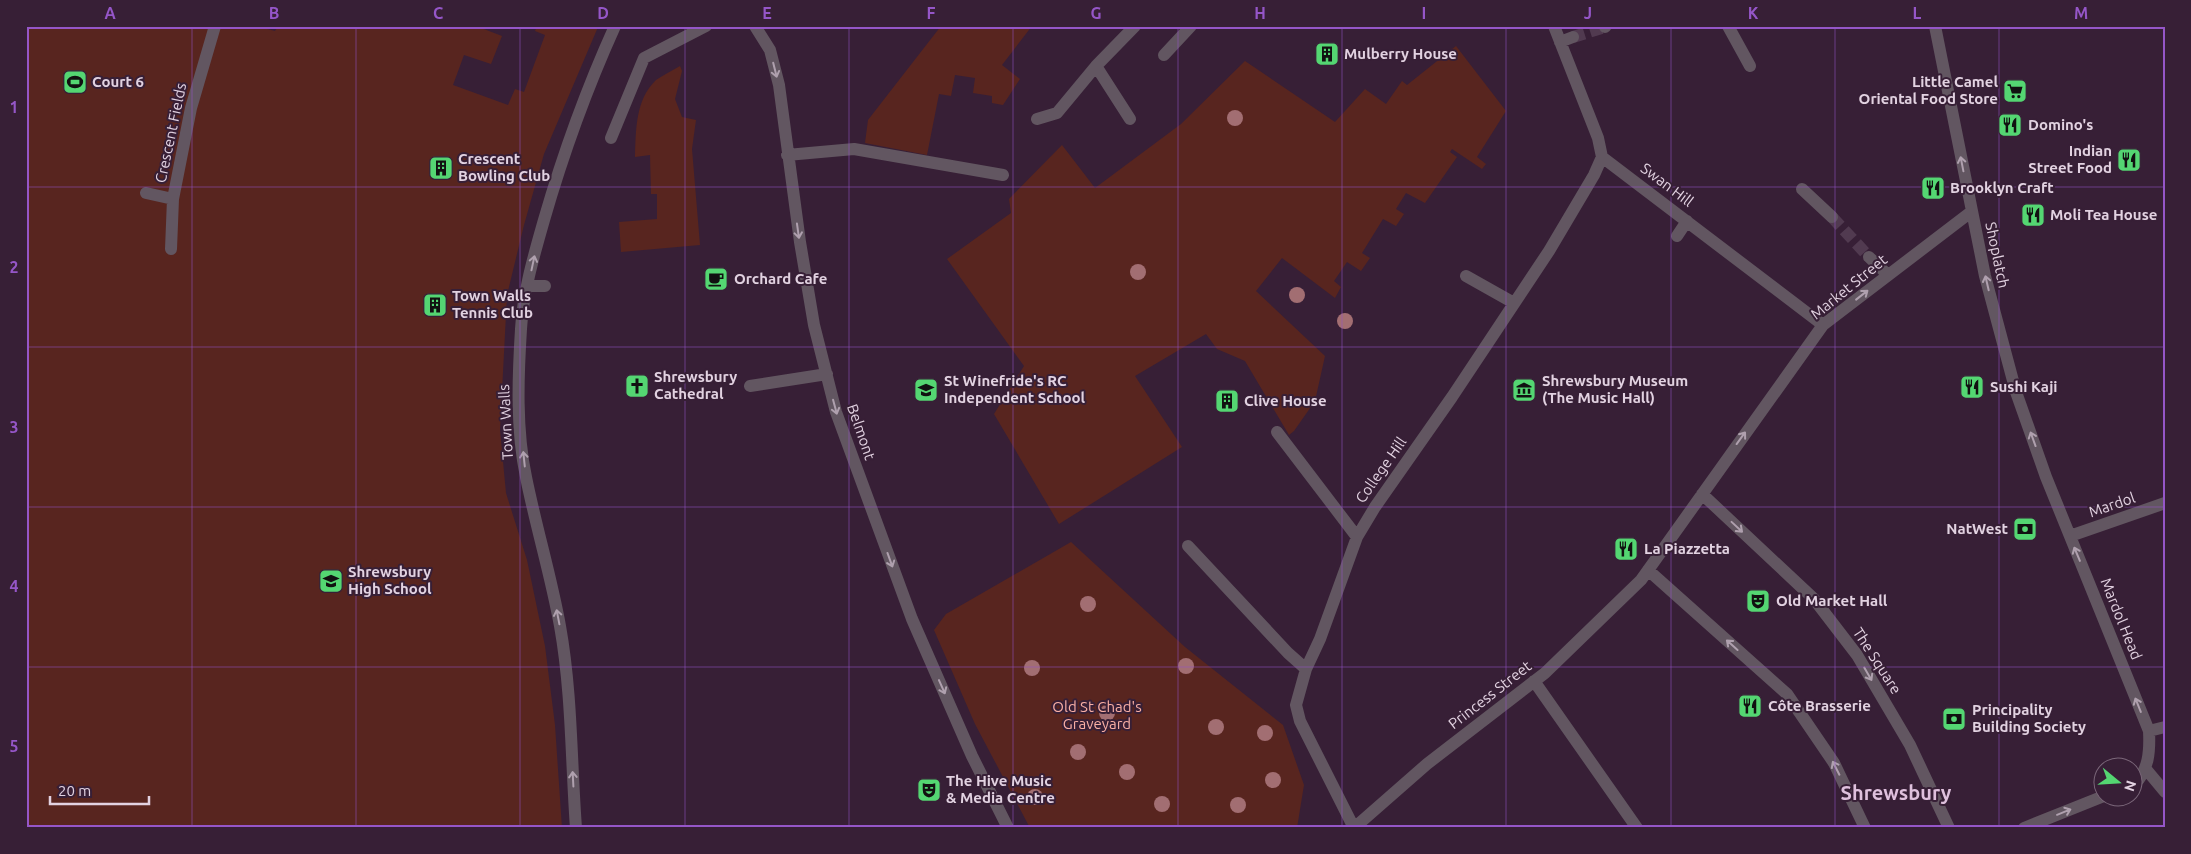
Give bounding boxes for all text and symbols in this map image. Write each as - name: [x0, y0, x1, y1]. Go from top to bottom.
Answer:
- text: A: [104, 4, 116, 22]
- text: B: [269, 4, 279, 22]
- text: C: [433, 4, 443, 22]
- text: D: [597, 4, 609, 22]
- text: E: [762, 4, 772, 22]
- text: F: [927, 4, 936, 22]
- text: G: [1090, 4, 1102, 22]
- text: H: [1254, 4, 1266, 22]
- text: I: [1422, 4, 1426, 22]
- text: J: [1584, 4, 1592, 22]
- text: K: [1748, 4, 1759, 22]
- text: L: [1913, 4, 1922, 22]
- text: M: [2074, 4, 2088, 22]
- building icon: Mulberry House: [1314, 41, 1340, 67]
- place label: Mulberry House: [1344, 45, 1457, 62]
- one-way arrow: [771, 62, 780, 78]
- sports icon: Court 6: [62, 69, 88, 95]
- place label: Court 6: [92, 73, 144, 90]
- place label: Little Camel Oriental Food Store: [1859, 73, 1998, 107]
- supermarket icon: Little Camel Oriental Food Store: [2002, 78, 2028, 104]
- street label: Crescent Fields: [152, 81, 189, 184]
- text: 1: [9, 98, 19, 116]
- restaurant icon: Domino's: [1997, 112, 2023, 138]
- place label: Domino's: [2028, 116, 2093, 133]
- place label: Indian Street Food: [2028, 142, 2112, 176]
- restaurant icon: Indian Street Food: [2116, 147, 2142, 173]
- place label: Crescent Bowling Club: [458, 150, 550, 184]
- building icon: Crescent Bowling Club: [428, 155, 454, 181]
- one-way arrow: [1957, 156, 1967, 172]
- street label: Swan Hill: [1638, 159, 1697, 210]
- restaurant icon: Brooklyn Craft: [1920, 175, 1946, 201]
- place label: Brooklyn Craft: [1950, 179, 2054, 196]
- restaurant icon: Moli Tea House: [2020, 202, 2046, 228]
- place label: Moli Tea House: [2050, 206, 2157, 223]
- street label: Shoplatch: [1982, 220, 2013, 289]
- one-way arrow: [793, 222, 803, 238]
- street label: Market Street: [1807, 251, 1890, 323]
- one-way arrow: [528, 255, 538, 271]
- text: 2: [9, 258, 19, 276]
- cafe icon: Orchard Cafe: [703, 266, 729, 292]
- place label: Orchard Cafe: [734, 270, 827, 287]
- one-way arrow: [1982, 276, 1991, 292]
- place label: Town Walls Tennis Club: [452, 287, 533, 321]
- one-way arrow: [1855, 290, 1868, 301]
- building icon: Town Walls Tennis Club: [422, 292, 448, 318]
- place label: Shrewsbury Cathedral: [654, 368, 737, 402]
- place label: St Winefride's RC Independent School: [944, 372, 1085, 406]
- place label: Shrewsbury Museum (The Music Hall): [1542, 372, 1688, 406]
- church icon: Shrewsbury Cathedral: [624, 373, 650, 399]
- restaurant icon: Sushi Kaji: [1959, 374, 1985, 400]
- school or university icon: St Winefride's RC Independent School: [913, 377, 939, 403]
- museum icon: Shrewsbury Museum (The Music Hall): [1511, 377, 1537, 403]
- place label: Sushi Kaji: [1990, 378, 2057, 395]
- street label: Town Walls: [495, 384, 516, 460]
- building icon: Clive House: [1214, 388, 1240, 414]
- place label: Clive House: [1244, 392, 1327, 409]
- one-way arrow: [831, 398, 840, 414]
- street label: Belmont: [844, 402, 879, 462]
- text: 3: [9, 418, 19, 436]
- one-way arrow: [1736, 431, 1746, 445]
- one-way arrow: [2028, 432, 2037, 447]
- street label: College Hill: [1352, 433, 1409, 506]
- one-way arrow: [519, 451, 529, 467]
- street label: Mardol: [2086, 489, 2137, 520]
- bank icon: NatWest: [2012, 516, 2038, 542]
- place label: NatWest: [1946, 520, 2009, 537]
- one-way arrow: [1731, 521, 1744, 533]
- restaurant icon: La Piazzetta: [1613, 536, 1639, 562]
- place label: La Piazzetta: [1644, 540, 1730, 557]
- one-way arrow: [2072, 547, 2082, 562]
- one-way arrow: [886, 551, 895, 567]
- place label: Shrewsbury High School: [348, 563, 432, 597]
- school or university icon: Shrewsbury High School: [318, 568, 344, 594]
- street label: Mardol Head: [2097, 575, 2146, 662]
- text: 4: [9, 577, 19, 595]
- theatre icon: Old Market Hall: [1745, 588, 1771, 614]
- place label: Old Market Hall: [1776, 592, 1888, 609]
- one-way arrow: [553, 610, 563, 626]
- street label: The Square: [1850, 624, 1905, 697]
- one-way arrow: [1725, 639, 1738, 651]
- street label: Princess Street: [1445, 657, 1535, 732]
- one-way arrow: [1864, 666, 1874, 680]
- one-way arrow: [937, 679, 947, 694]
- restaurant icon: Côte Brasserie: [1737, 693, 1763, 719]
- place label: Côte Brasserie: [1768, 697, 1871, 714]
- one-way arrow: [2133, 697, 2142, 713]
- park label: Old St Chad's Graveyard: [1052, 698, 1142, 732]
- place label: Principality Building Society: [1972, 701, 2086, 735]
- bank icon: Principality Building Society: [1941, 706, 1967, 732]
- text: 5: [9, 737, 19, 755]
- north arrow: [2094, 756, 2144, 806]
- one-way arrow: [1831, 761, 1840, 776]
- one-way arrow: [569, 771, 578, 787]
- place label: The Hive Music & Media Centre: [946, 772, 1055, 806]
- scale bar: [50, 774, 149, 806]
- theatre icon: The Hive Music & Media Centre: [916, 777, 942, 803]
- text: N: [2121, 779, 2140, 793]
- district label: Shrewsbury: [1841, 781, 1952, 804]
- text: 20 m: [58, 782, 91, 799]
- one-way arrow: [2056, 807, 2071, 816]

